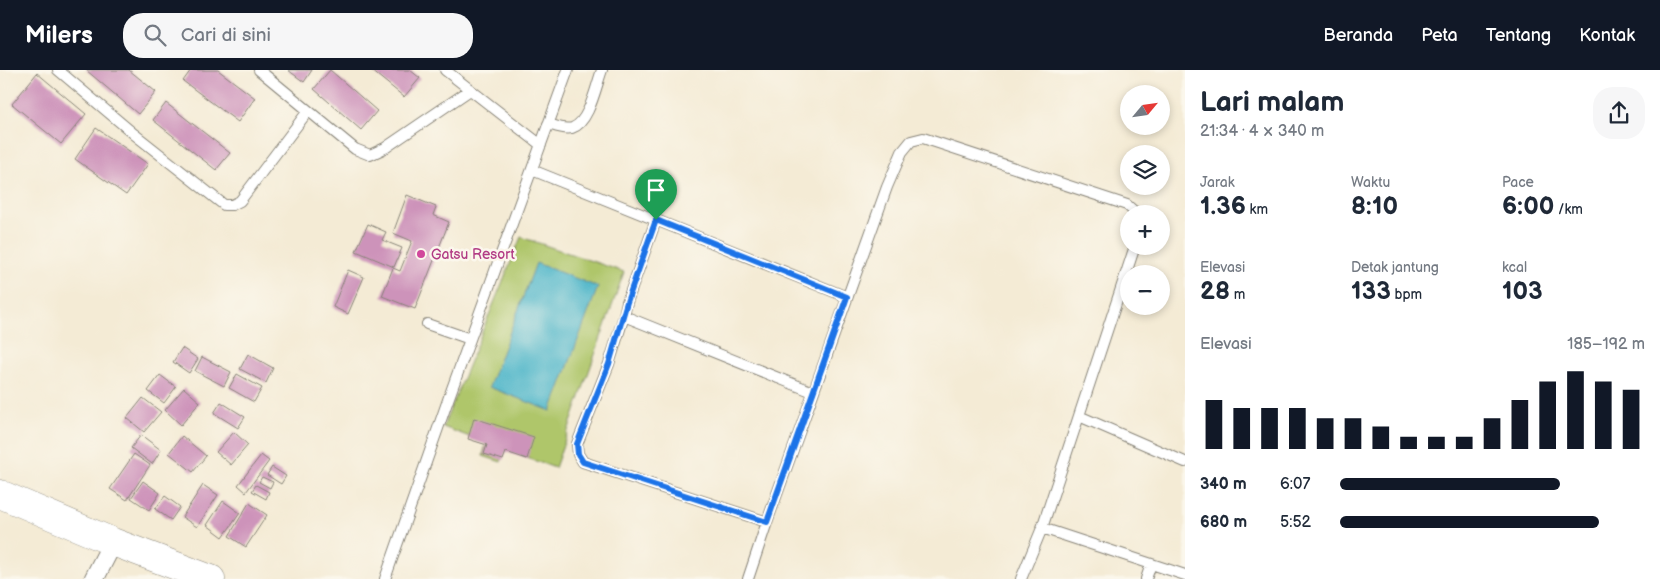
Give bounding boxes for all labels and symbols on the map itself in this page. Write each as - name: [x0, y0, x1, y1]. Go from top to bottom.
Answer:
- north arrow: [1120, 85, 1170, 135]
- pin: [635, 169, 677, 220]
- place label: Gatsu Resort: [431, 246, 515, 263]
- marker: Gatsu Resort: [415, 248, 427, 260]

